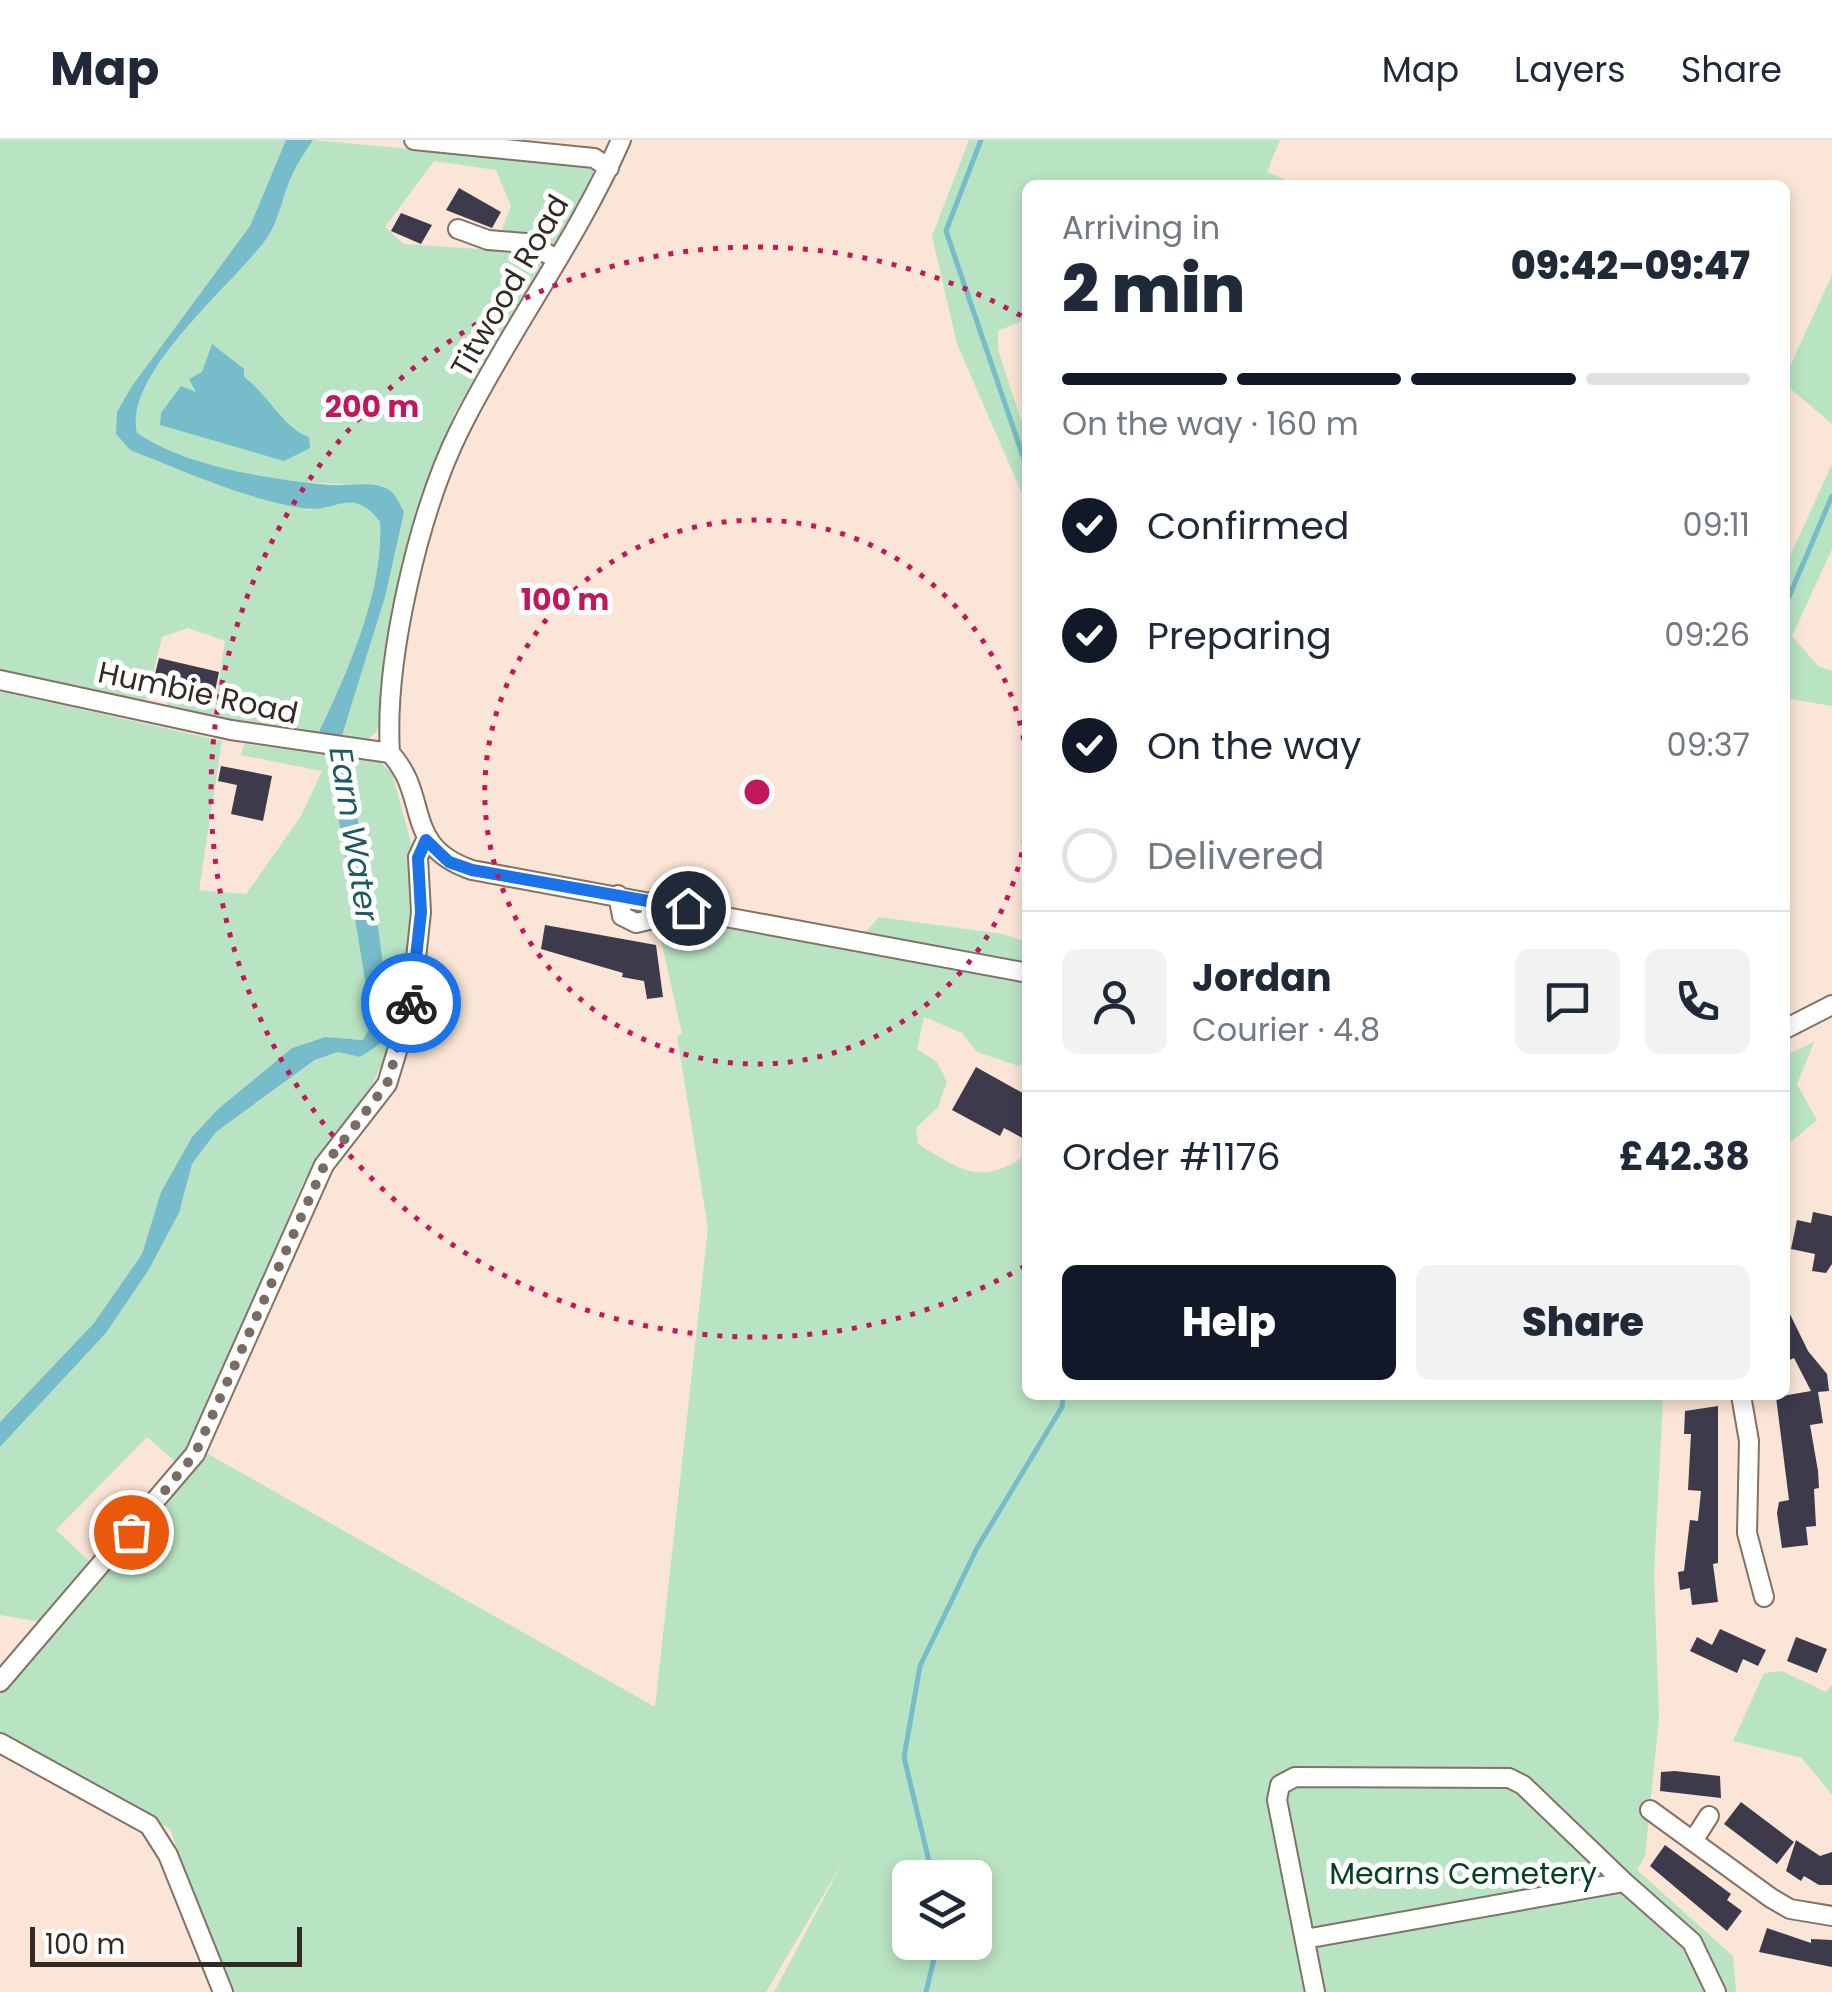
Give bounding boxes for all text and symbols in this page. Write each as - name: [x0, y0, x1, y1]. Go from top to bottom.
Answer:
- text: Map: [50, 35, 159, 102]
- text: Map: [1382, 45, 1459, 94]
- text: Layers: [1514, 45, 1626, 94]
- text: Share: [1681, 45, 1782, 94]
- street label: Titwood Road: [440, 187, 579, 385]
- text: Arriving in: [1062, 205, 1220, 250]
- text: 09:42–09:47: [1511, 239, 1750, 292]
- text: 2 min: [1062, 244, 1245, 335]
- text: 200 m: [325, 385, 419, 428]
- text: On the way · 160 m: [1062, 401, 1359, 446]
- icon: check: [1062, 498, 1117, 553]
- text: Confirmed: [1147, 499, 1349, 552]
- text: 09:11: [1682, 502, 1750, 547]
- text: 100 m: [521, 578, 609, 621]
- icon: check: [1062, 608, 1117, 663]
- text: Preparing: [1147, 609, 1332, 662]
- text: 09:26: [1664, 612, 1750, 657]
- street label: Humbie Road: [94, 650, 302, 735]
- icon: check: [1062, 718, 1117, 773]
- text: On the way: [1147, 719, 1361, 772]
- text: 09:37: [1667, 722, 1750, 767]
- water label: Earn Water: [318, 743, 391, 926]
- centre of rings: [739, 774, 775, 810]
- text: Delivered: [1147, 829, 1324, 882]
- pin: [646, 866, 731, 951]
- icon: home: [661, 881, 716, 936]
- button: person: [1062, 949, 1167, 1054]
- button: chat: [1515, 949, 1620, 1054]
- button: phone: [1645, 949, 1750, 1054]
- text: Jordan: [1192, 951, 1332, 1004]
- courier: [361, 953, 461, 1053]
- icon: bike: [384, 976, 439, 1031]
- text: Courier · 4.8: [1192, 1007, 1380, 1052]
- text: Order #1176: [1062, 1130, 1281, 1183]
- text: £42.38: [1619, 1130, 1750, 1183]
- button: Help: [1062, 1265, 1396, 1380]
- button: Share: [1416, 1265, 1750, 1380]
- pin: [89, 1490, 174, 1575]
- icon: bag: [104, 1505, 159, 1560]
- park label: Mearns Cemetery: [1329, 1852, 1597, 1895]
- map controls: [892, 1860, 992, 1960]
- button: layers: [892, 1860, 992, 1960]
- scale bar: [30, 1922, 302, 1966]
- text: 100 m: [45, 1925, 125, 1964]

